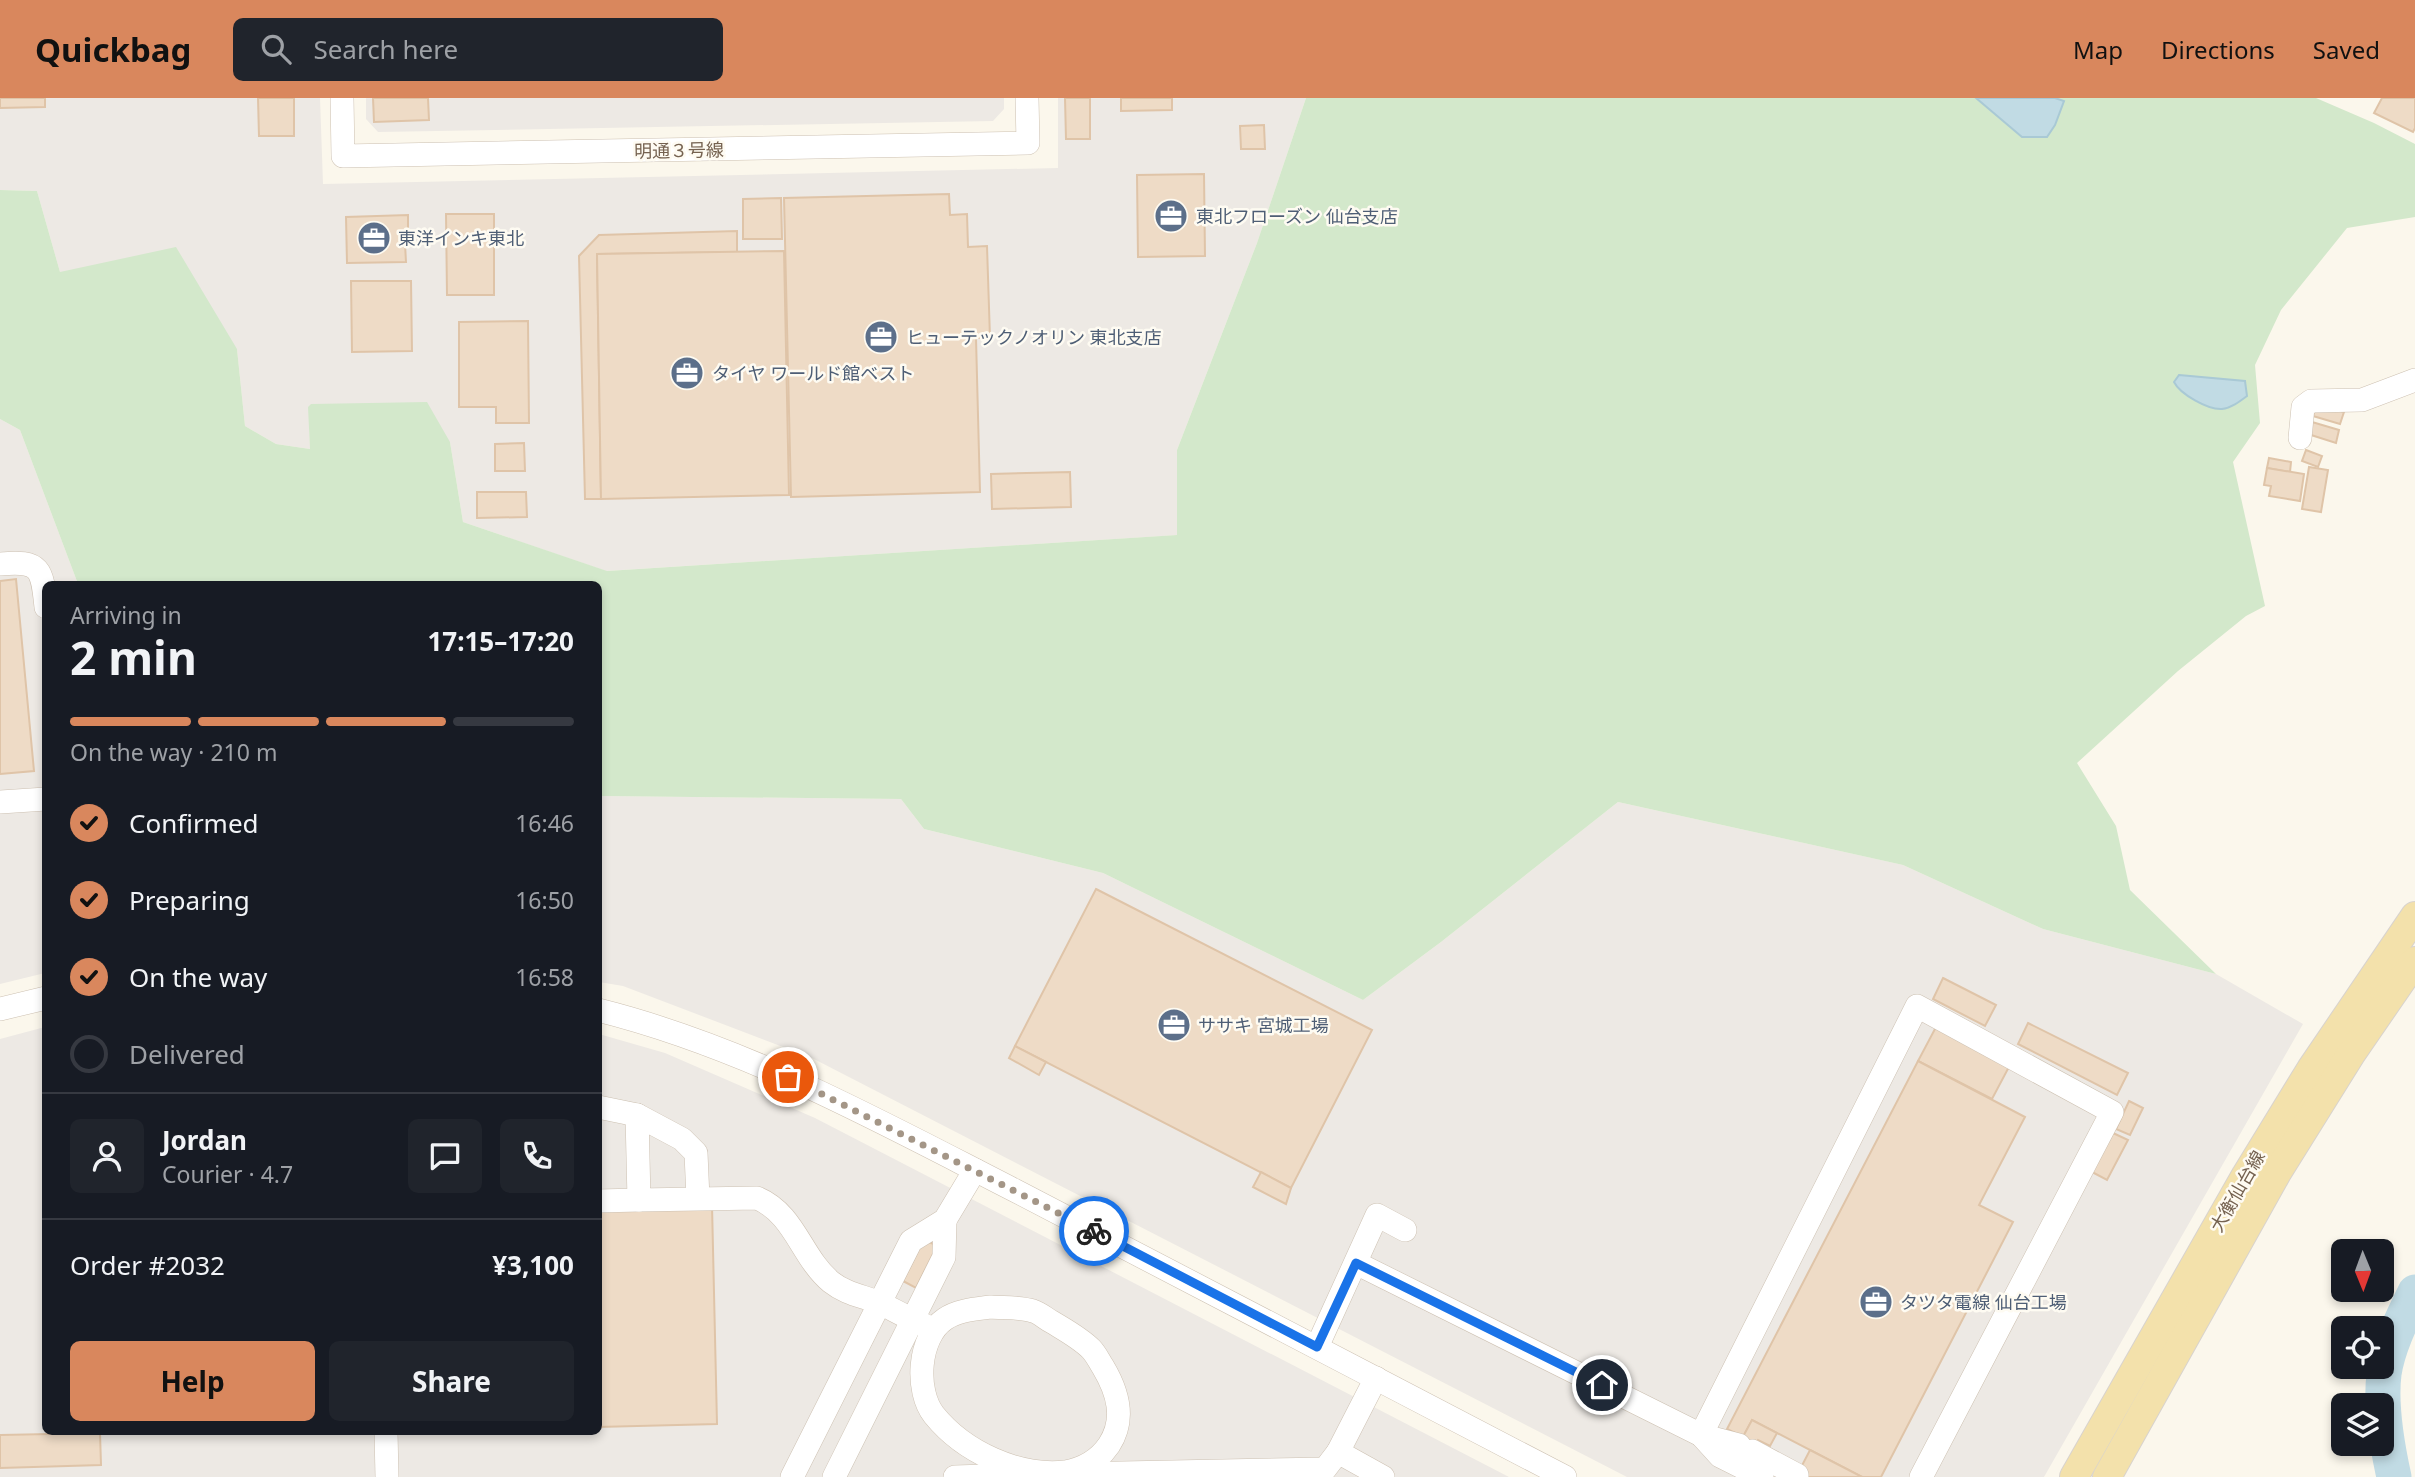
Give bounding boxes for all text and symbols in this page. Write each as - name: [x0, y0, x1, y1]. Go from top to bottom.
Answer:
- search box: [233, 18, 723, 81]
- text: Quickbag: [35, 27, 191, 72]
- icon: search: [257, 30, 295, 68]
- text: Search here: [313, 31, 458, 67]
- text: Map: [2073, 33, 2123, 66]
- text: Directions: [2161, 33, 2275, 66]
- text: Saved: [2313, 33, 2380, 66]
- street label: 明通３号線: [634, 137, 724, 163]
- office icon: 東北フローズン 仙台支店: [1152, 197, 1190, 235]
- place label: 東北フローズン 仙台支店: [1196, 204, 1398, 228]
- office icon: 東洋インキ東北: [355, 219, 393, 257]
- place label: 東洋インキ東北: [398, 226, 524, 250]
- office icon: ヒューテックノオリン 東北支店: [862, 318, 900, 356]
- place label: ヒューテックノオリン 東北支店: [906, 325, 1162, 349]
- office icon: タイヤ ワールド館ベスト: [668, 354, 706, 392]
- place label: タイヤ ワールド館ベスト: [712, 361, 915, 385]
- text: Arriving in: [70, 599, 182, 631]
- text: 17:15–17:20: [427, 623, 574, 659]
- text: 2 min: [70, 626, 197, 688]
- text: On the way · 210 m: [70, 736, 277, 768]
- icon: check: [70, 804, 108, 842]
- text: Confirmed: [129, 805, 259, 841]
- text: 16:46: [515, 807, 574, 839]
- icon: check: [70, 881, 108, 919]
- text: Preparing: [129, 882, 250, 918]
- text: 16:50: [515, 884, 574, 916]
- icon: check: [70, 958, 108, 996]
- text: On the way: [129, 959, 267, 995]
- text: 16:58: [515, 961, 574, 993]
- office icon: ササキ 宮城工場: [1155, 1006, 1193, 1044]
- place label: ササキ 宮城工場: [1198, 1013, 1329, 1037]
- text: Delivered: [129, 1036, 245, 1072]
- pin: [758, 1047, 818, 1107]
- icon: bag: [769, 1058, 807, 1096]
- button: person: [70, 1119, 144, 1193]
- button: chat: [408, 1119, 482, 1193]
- button: phone: [500, 1119, 574, 1193]
- text: Jordan: [162, 1122, 247, 1158]
- street label: 大衡仙台線: [2204, 1146, 2270, 1236]
- text: Courier · 4.7: [162, 1158, 293, 1190]
- courier: [1059, 1196, 1129, 1266]
- icon: bike: [1075, 1212, 1113, 1250]
- north arrow: [2331, 1239, 2394, 1302]
- map controls: [2331, 1239, 2394, 1456]
- text: Order #2032: [70, 1247, 225, 1283]
- text: ¥3,100: [492, 1247, 574, 1283]
- office icon: タツタ電線 仙台工場: [1857, 1283, 1895, 1321]
- place label: タツタ電線 仙台工場: [1900, 1290, 2067, 1314]
- button: locate: [2331, 1316, 2394, 1379]
- button: Help: [70, 1341, 315, 1421]
- button: Share: [329, 1341, 574, 1421]
- pin: [1572, 1355, 1632, 1415]
- icon: home: [1583, 1366, 1621, 1404]
- button: layers: [2331, 1393, 2394, 1456]

